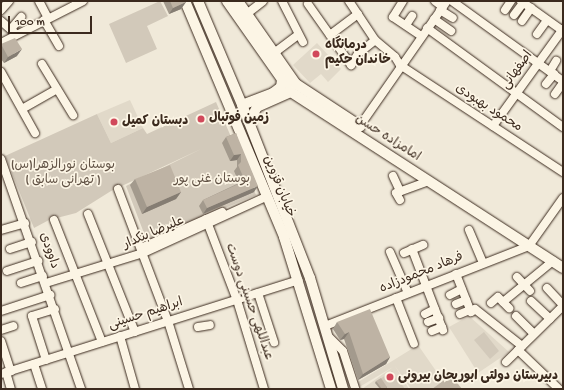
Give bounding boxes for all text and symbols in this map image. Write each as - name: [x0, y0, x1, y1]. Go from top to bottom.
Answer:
- scale bar: [10, 8, 94, 34]
- text: 100 m: [15, 16, 45, 30]
- place label: درمانگاه خاندان حکیم: [325, 39, 391, 70]
- marker: درمانگاه خاندان حکیم: [310, 48, 322, 60]
- street label: اصفهانی: [499, 49, 537, 93]
- street label: محمود بهبودی: [451, 82, 525, 136]
- place label: زمین فوتبال: [209, 111, 269, 127]
- street label: امامزاده حسن: [351, 112, 423, 166]
- place label: دبستان کمیل: [122, 114, 188, 130]
- marker: زمین فوتبال: [196, 114, 206, 124]
- marker: دبستان کمیل: [109, 117, 119, 127]
- street label: خیابان قزوین: [259, 154, 297, 220]
- park label: بوستان نورالزهرا(س) ( تهرانی سابق ): [11, 159, 115, 190]
- park label: بوستان غنی پور: [174, 172, 250, 188]
- street label: علیرضا بنکدار: [121, 214, 187, 254]
- street label: داوودی: [34, 231, 62, 271]
- street label: عبداللهی حسینی دوست: [221, 242, 275, 362]
- street label: فرهاد محمودزاده: [378, 250, 466, 298]
- street label: ابراهیم حسینی: [107, 296, 185, 334]
- place label: دبیرستان دولتی ابوریحان بیرونی: [398, 369, 558, 385]
- marker: دبیرستان دولتی ابوریحان بیرونی: [385, 372, 395, 382]

